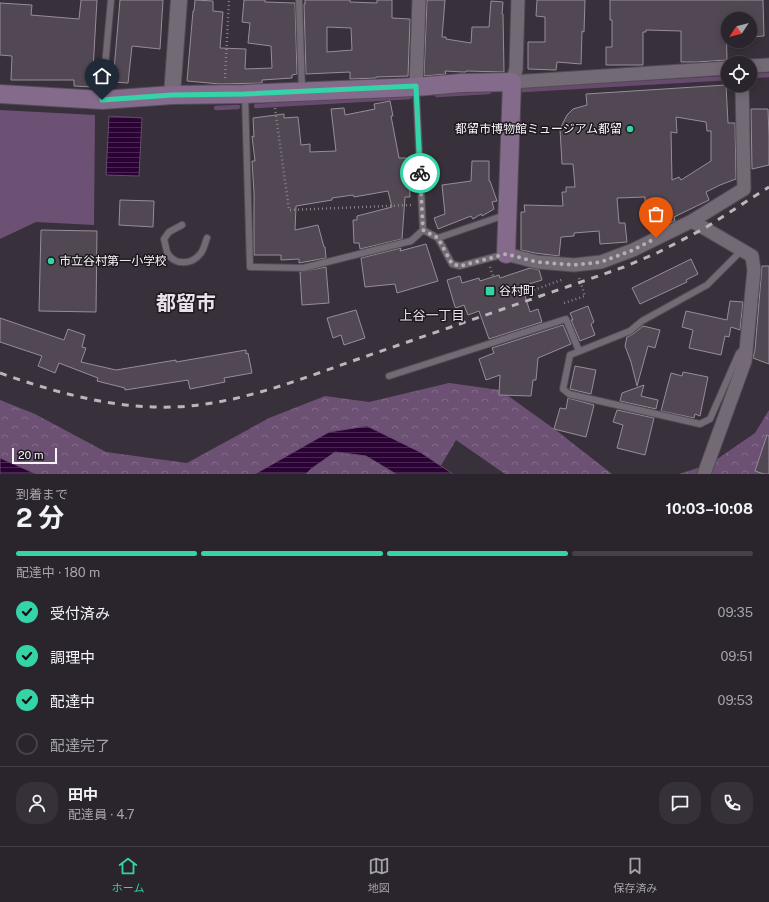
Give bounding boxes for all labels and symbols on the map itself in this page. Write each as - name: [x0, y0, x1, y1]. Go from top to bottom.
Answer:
- north arrow: [721, 12, 757, 48]
- pin: [85, 59, 119, 100]
- place label: 都留市博物館ミュージアム都留: [455, 122, 622, 136]
- marker: 都留市博物館ミュージアム都留: [625, 124, 635, 134]
- courier: [400, 153, 440, 193]
- pin: [639, 197, 673, 238]
- place label: 市立谷村第一小学校: [59, 254, 167, 268]
- marker: 市立谷村第一小学校: [46, 256, 56, 266]
- place label: 谷村町: [499, 284, 535, 298]
- marker: 谷村町: [484, 285, 496, 297]
- district label: 都留市: [156, 291, 216, 315]
- district label: 上谷一丁目: [399, 308, 465, 323]
- scale bar: [12, 446, 57, 465]

